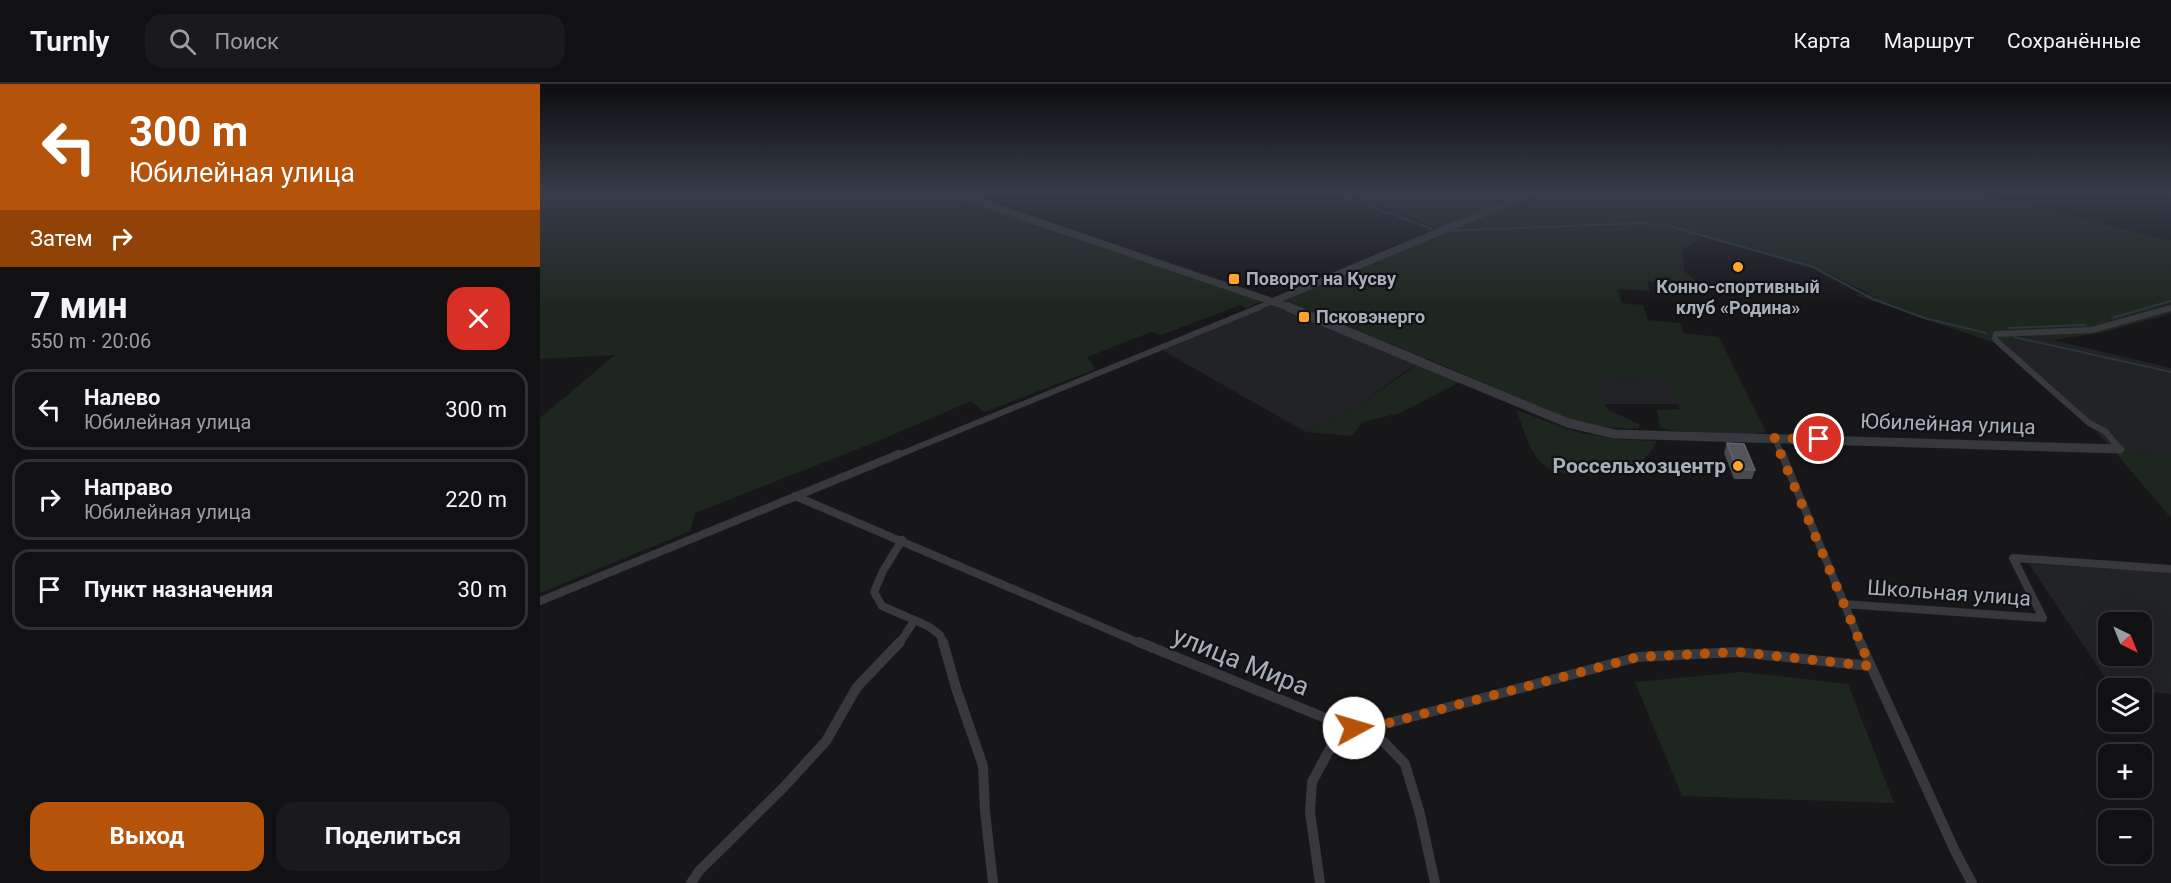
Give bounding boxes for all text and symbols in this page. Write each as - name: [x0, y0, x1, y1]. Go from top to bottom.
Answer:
- search box: [145, 14, 565, 68]
- text: Turnly: [30, 25, 109, 58]
- icon: search: [166, 25, 199, 58]
- text: Поиск: [214, 29, 279, 54]
- text: Карта: [1794, 29, 1851, 53]
- text: Маршрут: [1884, 29, 1974, 53]
- text: Сохранённые: [2007, 29, 2141, 53]
- text: 300 m: [129, 107, 248, 156]
- icon: left: [30, 108, 108, 186]
- text: Юбилейная улица: [129, 157, 355, 189]
- icon: right: [105, 222, 138, 255]
- text: Затем: [30, 226, 93, 251]
- marker: Конно-спортивный клуб «Родина»: [1731, 260, 1745, 274]
- place label: Поворот на Кусву: [1246, 268, 1397, 289]
- marker: Поворот на Кусву: [1227, 272, 1241, 286]
- place label: Конно-спортивный клуб «Родина»: [1656, 276, 1820, 318]
- text: 7 мин: [30, 285, 128, 327]
- button: close: [447, 287, 510, 350]
- place label: Псковэнерго: [1316, 306, 1425, 327]
- marker: Псковэнерго: [1297, 310, 1311, 324]
- text: 550 m · 20:06: [30, 329, 151, 353]
- text: Налево: [84, 385, 161, 410]
- icon: left: [33, 393, 66, 426]
- text: 300 m: [445, 397, 507, 422]
- street label: Юбилейная улица: [1860, 409, 2036, 439]
- text: Юбилейная улица: [84, 410, 251, 434]
- pin: [1793, 413, 1844, 464]
- icon: arrive: [1802, 422, 1835, 455]
- place label: Россельхозцентр: [1553, 454, 1726, 478]
- marker: Россельхозцентр: [1731, 459, 1745, 473]
- text: Направо: [84, 475, 173, 500]
- icon: right: [33, 483, 66, 516]
- text: 220 m: [445, 487, 507, 512]
- text: Юбилейная улица: [84, 500, 251, 524]
- icon: arrive: [33, 573, 66, 606]
- street label: Школьная улица: [1866, 575, 2032, 611]
- text: Пункт назначения: [84, 577, 273, 602]
- text: 30 m: [458, 577, 507, 602]
- north arrow: [2098, 612, 2152, 666]
- map controls: [2098, 612, 2152, 864]
- street label: улица Мира: [1168, 620, 1314, 702]
- button: layers: [2098, 678, 2152, 732]
- position arrow: [1322, 696, 1386, 760]
- button: +: [2098, 744, 2152, 798]
- button: Выход: [30, 802, 264, 871]
- button: Поделиться: [276, 802, 510, 871]
- button: −: [2098, 810, 2152, 864]

